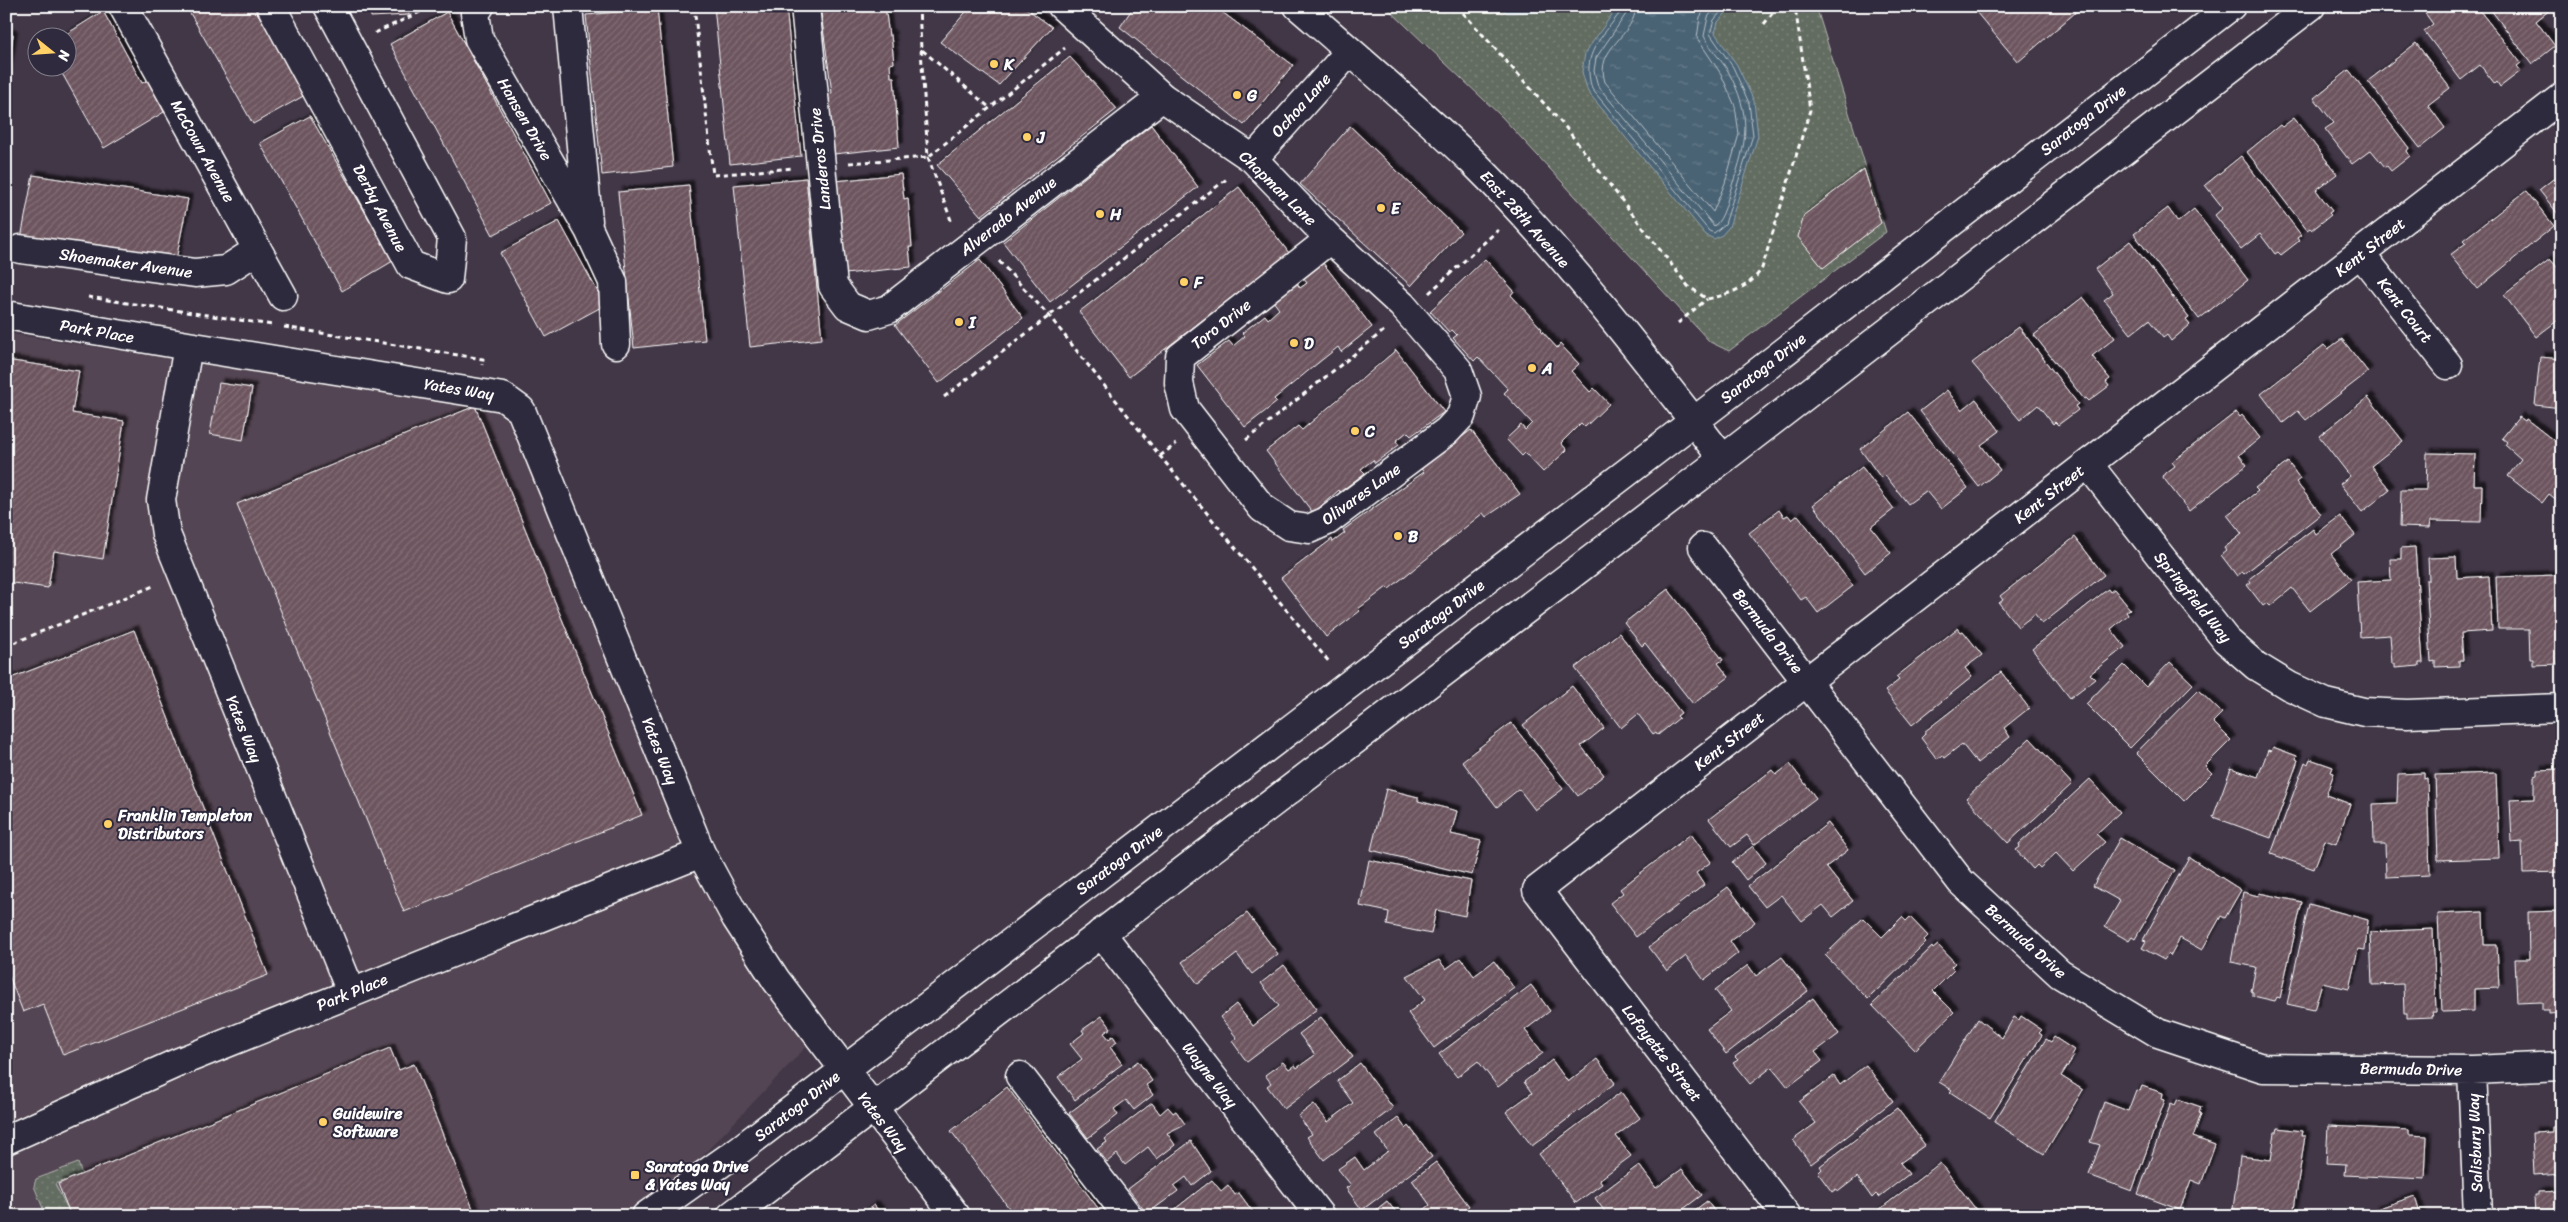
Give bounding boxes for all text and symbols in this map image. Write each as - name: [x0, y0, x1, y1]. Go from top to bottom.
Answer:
- north arrow: [28, 28, 78, 78]
- text: N: [50, 46, 78, 64]
- place label: K: [1003, 50, 1015, 79]
- marker: K: [988, 58, 1000, 70]
- street label: Ochoa Lane: [1264, 66, 1338, 144]
- street label: Hansen Drive: [489, 72, 561, 166]
- street label: Saratoga Drive: [2033, 77, 2133, 163]
- place label: G: [1246, 81, 1258, 110]
- marker: G: [1231, 89, 1243, 101]
- street label: McCown Avenue: [163, 94, 243, 208]
- street label: Landeros Drive: [800, 106, 840, 212]
- place label: J: [1036, 123, 1046, 152]
- marker: J: [1021, 131, 1033, 143]
- street label: Chapman Lane: [1232, 143, 1324, 233]
- street label: Derby Avenue: [345, 159, 416, 258]
- street label: East 28th Avenue: [1473, 163, 1578, 275]
- street label: Alverado Avenue: [952, 168, 1063, 264]
- place label: E: [1391, 194, 1401, 223]
- place label: H: [1109, 200, 1122, 229]
- marker: E: [1375, 202, 1387, 214]
- marker: H: [1094, 208, 1106, 220]
- street label: Kent Street: [2328, 210, 2412, 284]
- street label: Shoemaker Avenue: [58, 239, 194, 287]
- place label: F: [1193, 268, 1204, 297]
- street label: Kent Court: [2370, 270, 2440, 350]
- marker: F: [1178, 276, 1190, 288]
- street label: Toro Drive: [1184, 291, 1258, 357]
- place label: I: [968, 308, 977, 337]
- street label: Park Place: [58, 310, 137, 352]
- marker: I: [953, 316, 965, 328]
- street label: Saratoga Drive: [1713, 325, 1813, 411]
- place label: D: [1304, 329, 1314, 358]
- marker: D: [1288, 337, 1300, 349]
- place label: A: [1541, 354, 1553, 383]
- marker: A: [1526, 362, 1538, 374]
- street label: Yates Way: [422, 369, 497, 409]
- place label: C: [1364, 417, 1376, 446]
- marker: C: [1349, 425, 1361, 437]
- street label: Olivares Lane: [1315, 455, 1407, 533]
- street label: Kent Street: [2007, 457, 2091, 531]
- place label: B: [1408, 522, 1419, 551]
- marker: B: [1392, 530, 1404, 542]
- street label: Springfield Way: [2146, 544, 2240, 650]
- street label: Saratoga Drive: [1391, 571, 1491, 657]
- street label: Bermuda Drive: [1725, 582, 1811, 680]
- street label: Yates Way: [217, 691, 271, 768]
- street label: Kent Street: [1687, 704, 1771, 778]
- street label: Yates Way: [633, 713, 687, 790]
- place label: Franklin Templeton Distributors: [117, 801, 252, 848]
- street label: Saratoga Drive: [1069, 817, 1169, 903]
- marker: Franklin Templeton Distributors: [102, 818, 114, 830]
- street label: Bermuda Drive: [1978, 896, 2074, 986]
- street label: Park Place: [312, 964, 392, 1019]
- street label: Lafayette Street: [1614, 998, 1710, 1108]
- street label: Wayne Way: [1174, 1035, 1246, 1115]
- street label: Bermuda Drive: [2359, 1054, 2463, 1084]
- street label: Saratoga Drive: [747, 1063, 847, 1149]
- street label: Yates Way: [850, 1085, 917, 1159]
- street label: Salisbury Way: [2459, 1092, 2491, 1193]
- place label: Guidewire Software: [332, 1099, 403, 1146]
- marker: Guidewire Software: [317, 1116, 329, 1128]
- place label: Saratoga Drive & Yates Way: [644, 1152, 749, 1199]
- marker: Saratoga Drive & Yates Way: [629, 1169, 641, 1181]

